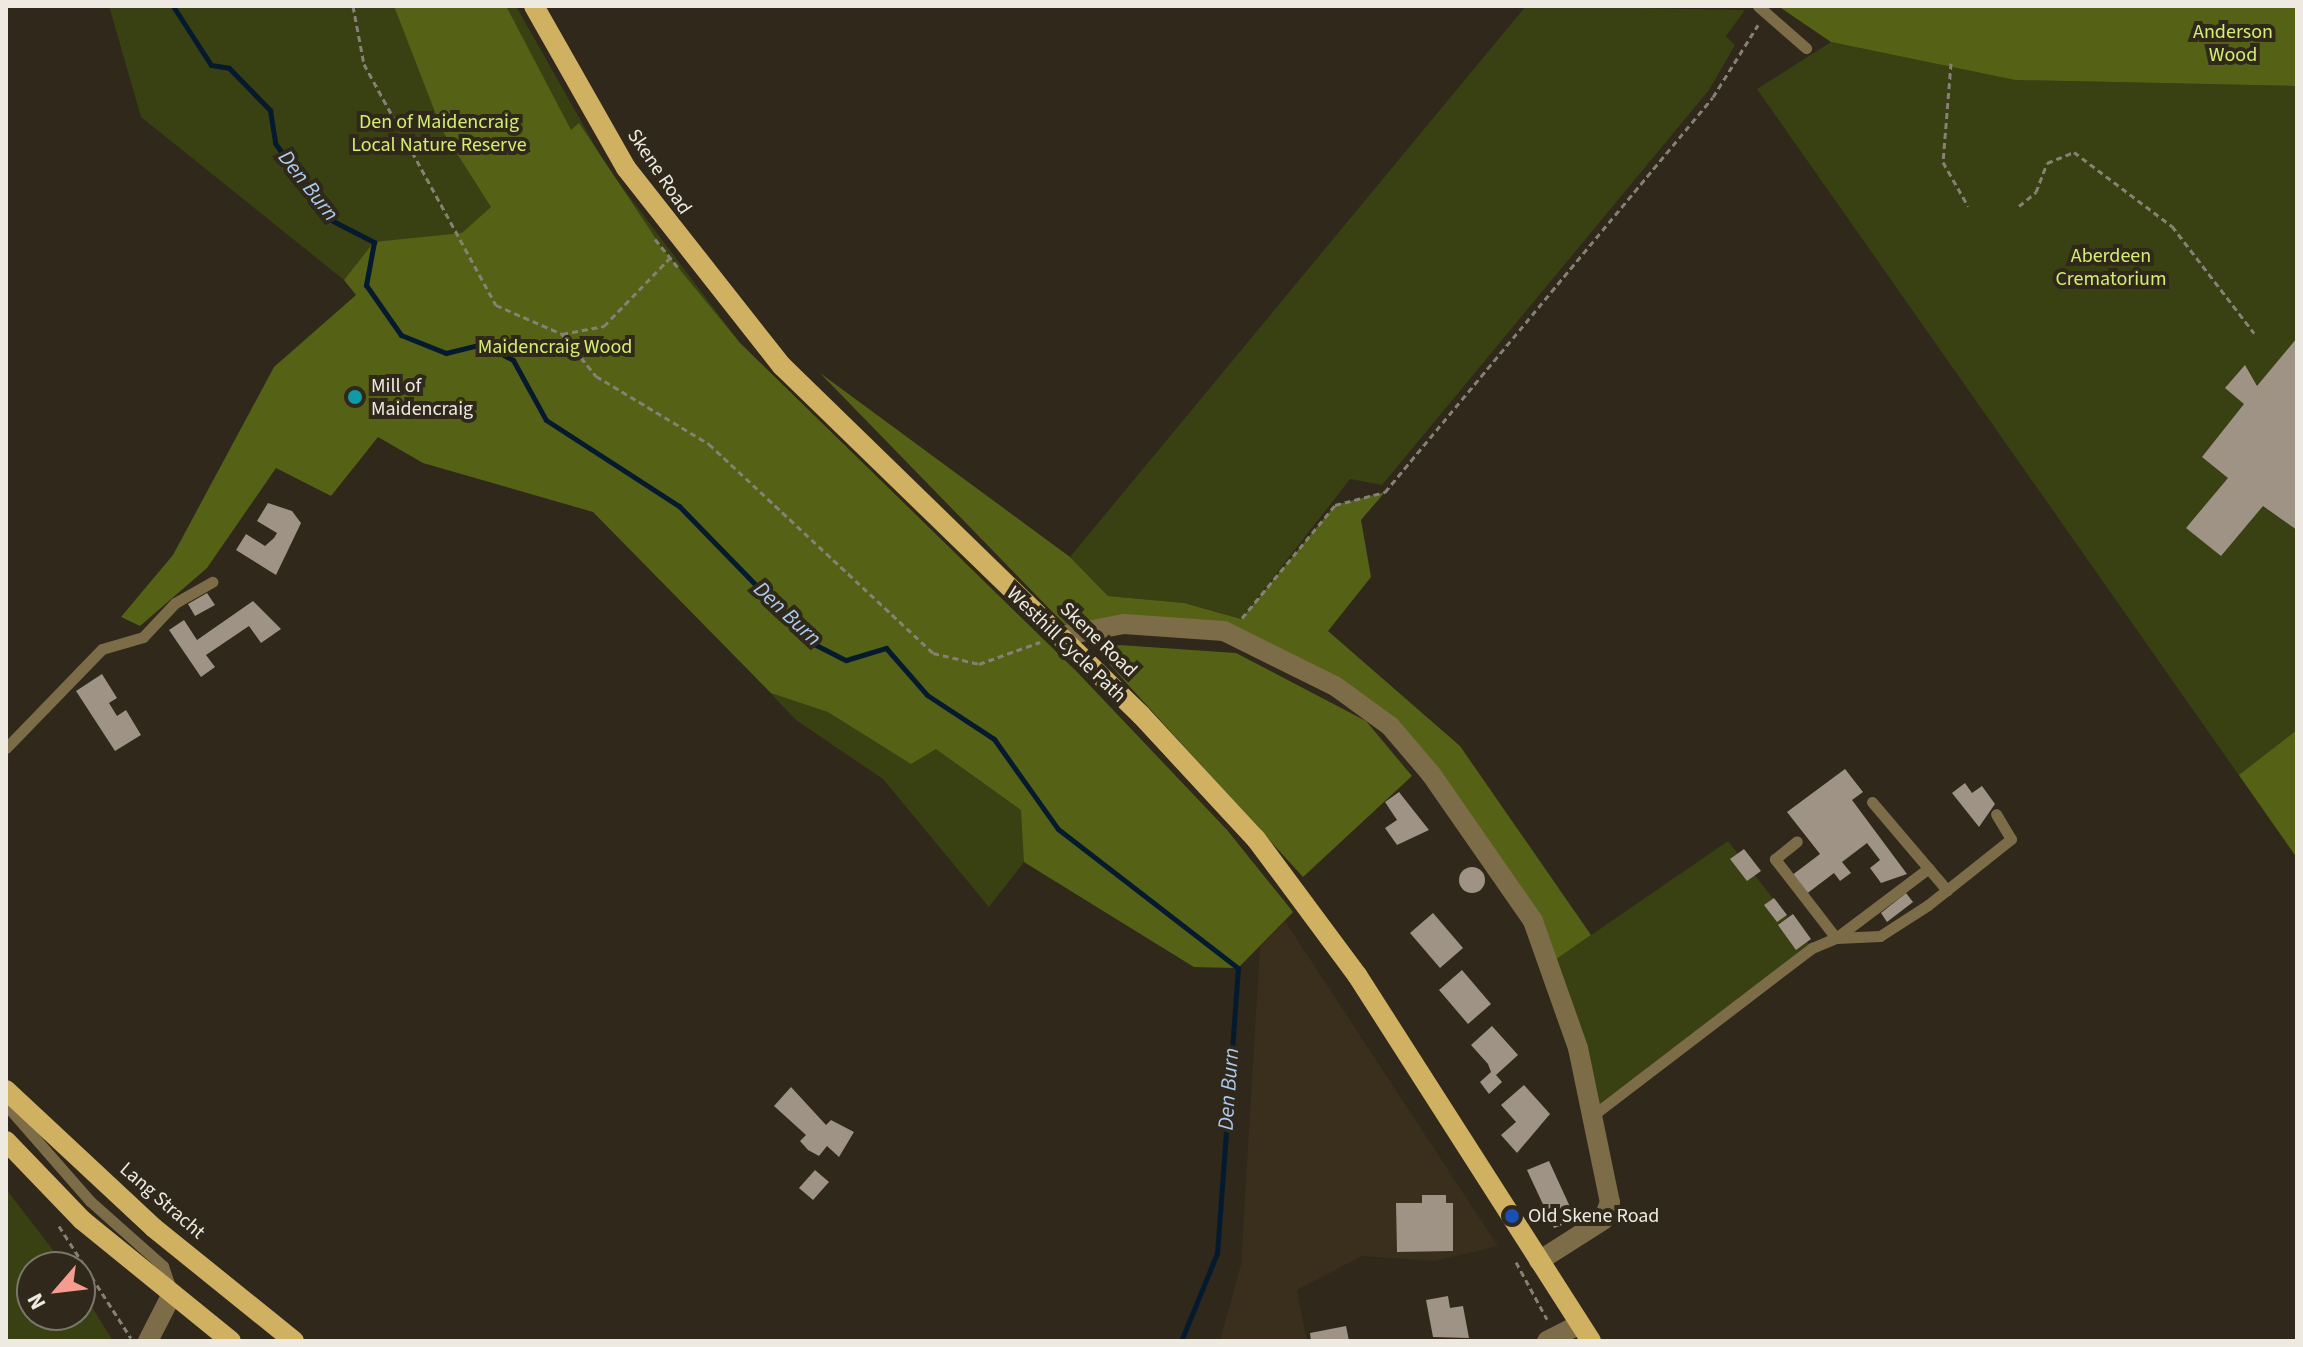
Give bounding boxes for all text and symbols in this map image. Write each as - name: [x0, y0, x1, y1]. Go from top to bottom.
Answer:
- park label: Anderson Wood: [2193, 21, 2273, 68]
- park label: Den of Maidencraig Local Nature Reserve: [351, 110, 527, 157]
- street label: Skene Road: [622, 125, 696, 219]
- water label: Den Burn: [272, 145, 344, 227]
- park label: Aberdeen Crematorium: [2055, 245, 2167, 292]
- park label: Maidencraig Wood: [478, 335, 632, 359]
- place label: Mill of Maidencraig: [371, 374, 473, 421]
- marker: Mill of Maidencraig: [346, 388, 364, 406]
- water label: Den Burn: [748, 576, 826, 652]
- street label: Westhill Cycle Path: [1001, 582, 1131, 708]
- street label: Skene Road: [1054, 597, 1142, 683]
- water label: Den Burn: [1213, 1047, 1245, 1131]
- street label: Lang Stracht: [114, 1157, 210, 1245]
- place label: Old Skene Road: [1528, 1204, 1659, 1228]
- marker: Old Skene Road: [1503, 1207, 1521, 1225]
- north arrow: [16, 1251, 96, 1331]
- text: N: [19, 1287, 54, 1315]

